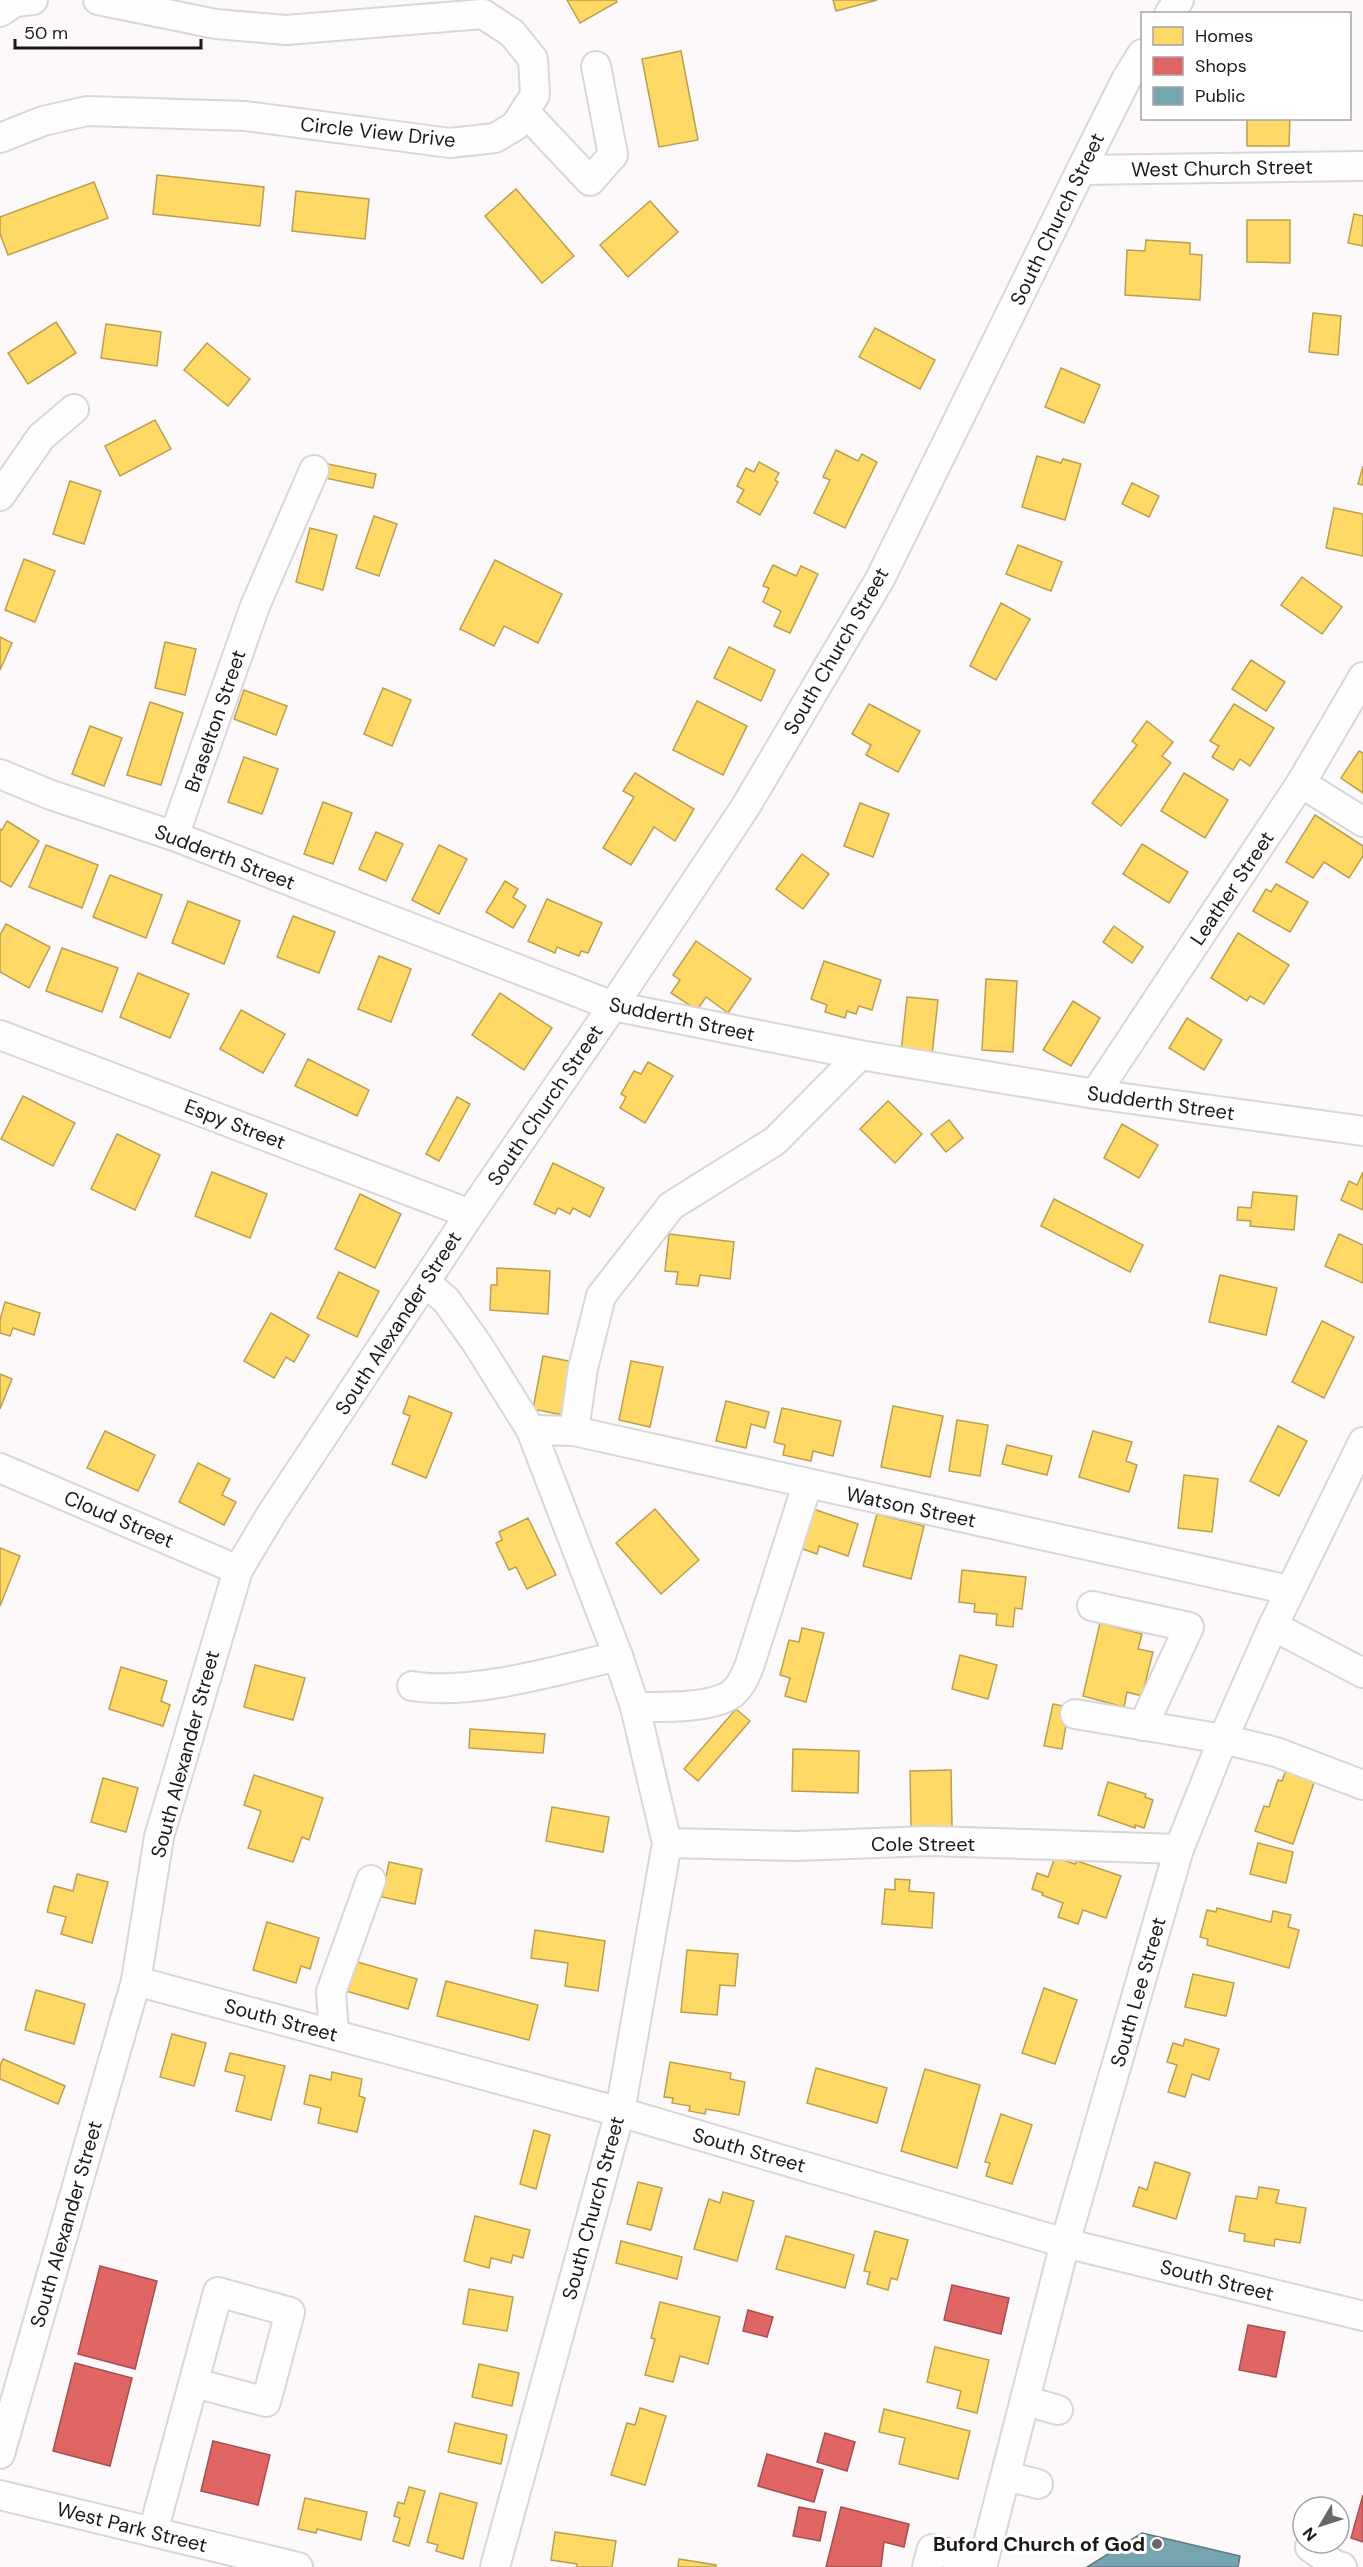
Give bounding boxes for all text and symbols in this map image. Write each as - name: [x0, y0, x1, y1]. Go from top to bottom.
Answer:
- scale bar: [15, 12, 201, 50]
- legend: [1141, 12, 1351, 120]
- text: 50 m: [24, 21, 68, 45]
- text: Homes: [1195, 24, 1253, 48]
- text: Shops: [1195, 54, 1247, 78]
- text: Public: [1195, 84, 1246, 108]
- street label: Circle View Drive: [299, 111, 457, 153]
- street label: South Church Street: [1004, 128, 1110, 310]
- street label: West Church Street: [1131, 153, 1313, 183]
- street label: South Church Street: [778, 563, 895, 739]
- street label: Braselton Street: [178, 646, 252, 796]
- street label: Sudderth Street: [151, 818, 299, 896]
- street label: Leather Street: [1184, 826, 1280, 950]
- street label: Sudderth Street: [607, 991, 757, 1047]
- street label: South Church Street: [481, 1019, 609, 1191]
- street label: Sudderth Street: [1086, 1080, 1236, 1126]
- street label: Espy Street: [181, 1093, 289, 1155]
- street label: South Alexander Street: [329, 1226, 467, 1420]
- street label: Watson Street: [844, 1481, 979, 1533]
- street label: Cloud Street: [60, 1484, 178, 1554]
- street label: South Alexander Street: [145, 1647, 225, 1861]
- street label: Cole Street: [871, 1831, 975, 1857]
- street label: South Lee Street: [1104, 1914, 1172, 2070]
- street label: South Street: [221, 1992, 341, 2048]
- street label: South Church Street: [556, 2113, 630, 2303]
- street label: South Alexander Street: [24, 2118, 108, 2330]
- street label: South Street: [690, 2121, 809, 2179]
- street label: South Street: [1157, 2253, 1277, 2307]
- north arrow: [1291, 2495, 1351, 2555]
- street label: West Park Street: [54, 2496, 210, 2558]
- text: N: [1298, 2523, 1322, 2545]
- place label: Buford Church of God: [933, 2531, 1145, 2557]
- marker: Buford Church of God: [1150, 2537, 1164, 2551]

